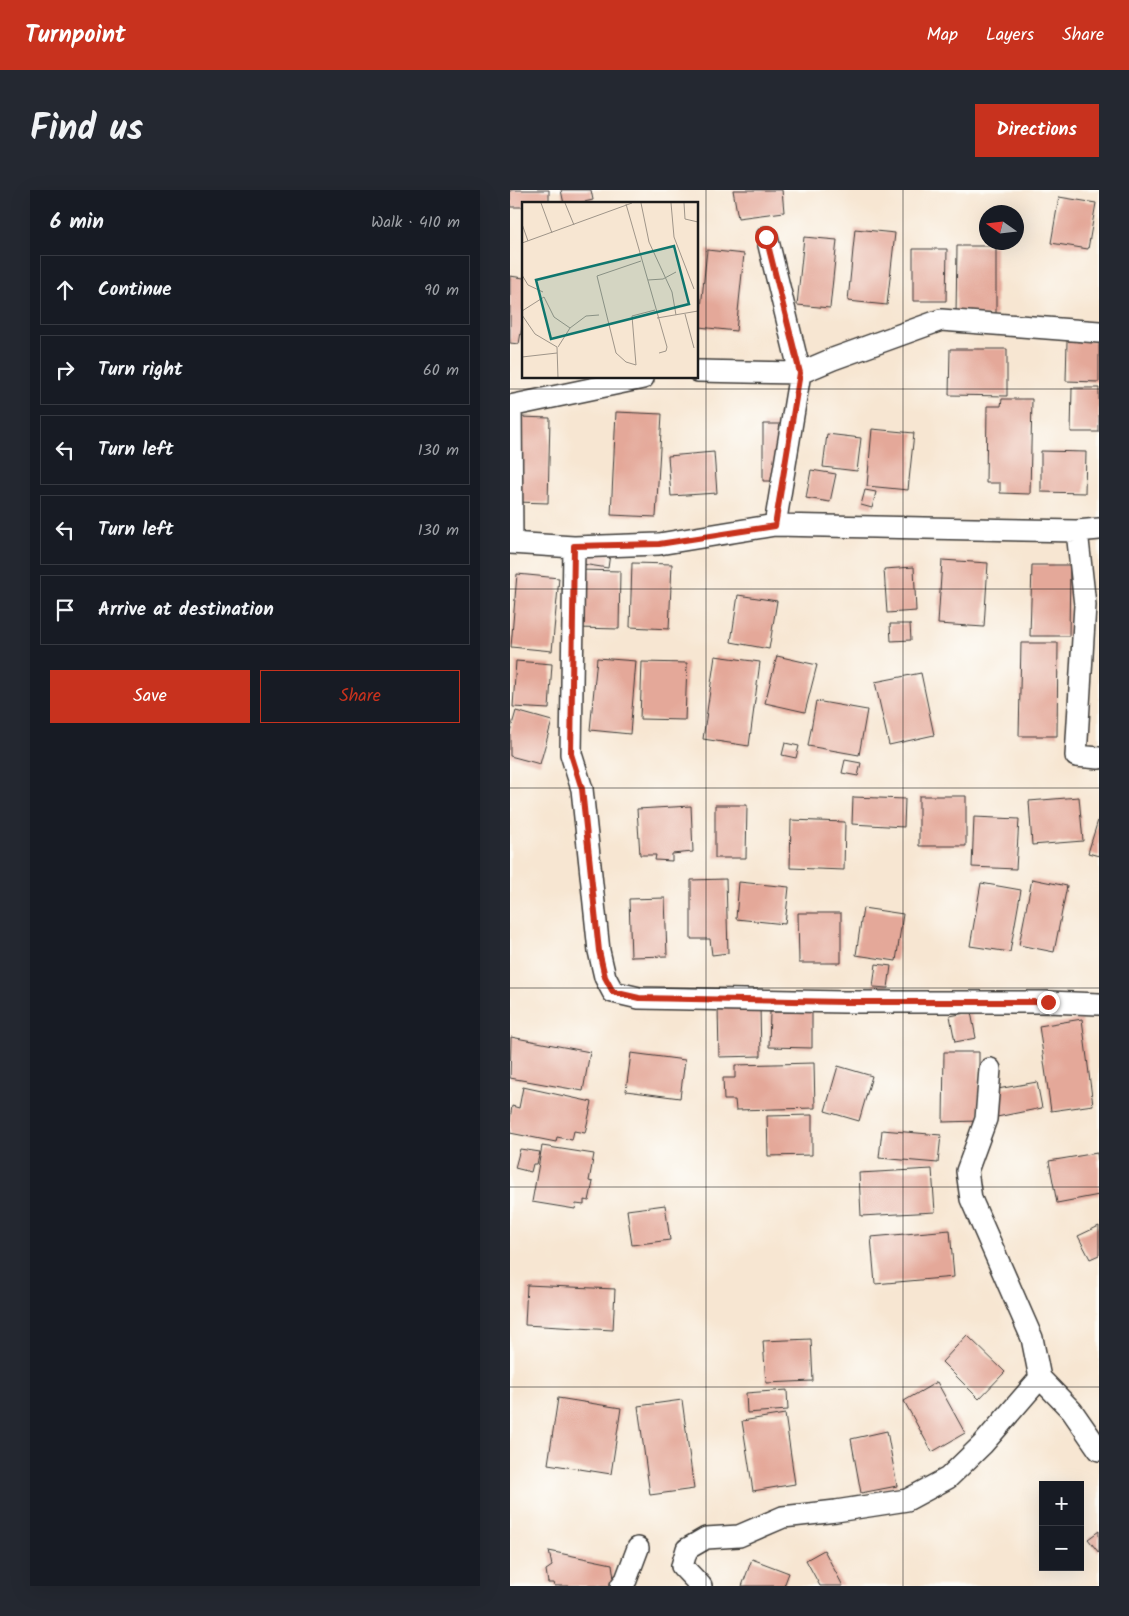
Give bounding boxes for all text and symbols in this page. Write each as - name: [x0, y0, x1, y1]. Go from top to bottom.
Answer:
- text: Turnpoint: [25, 16, 126, 55]
- text: Map: [927, 21, 958, 50]
- text: Layers: [986, 21, 1034, 50]
- text: Share: [1062, 21, 1104, 50]
- text: Find us: [30, 102, 143, 158]
- button: Directions: [975, 104, 1099, 157]
- inset map: [522, 202, 699, 379]
- north arrow: [979, 205, 1024, 250]
- text: 6 min: [50, 206, 104, 239]
- text: Walk · 410 m: [371, 210, 460, 235]
- route start: [755, 226, 778, 249]
- text: Continue: [98, 275, 171, 305]
- icon: ahead: [51, 276, 79, 304]
- text: 90 m: [424, 278, 459, 303]
- text: Turn right: [98, 355, 183, 385]
- icon: right: [51, 356, 79, 384]
- text: 60 m: [423, 358, 459, 383]
- text: Turn left: [98, 435, 173, 465]
- icon: left: [51, 436, 79, 464]
- text: 130 m: [418, 438, 459, 463]
- text: Turn left: [98, 515, 173, 545]
- icon: left: [51, 516, 79, 544]
- text: 130 m: [418, 518, 459, 543]
- text: Arrive at destination: [98, 595, 274, 625]
- icon: arrive: [51, 596, 79, 624]
- button: Save: [50, 670, 250, 723]
- button: Share: [260, 670, 460, 723]
- route end: [1037, 991, 1060, 1014]
- map controls: [1039, 1481, 1084, 1571]
- button: +: [1039, 1481, 1084, 1526]
- button: −: [1039, 1526, 1084, 1571]

